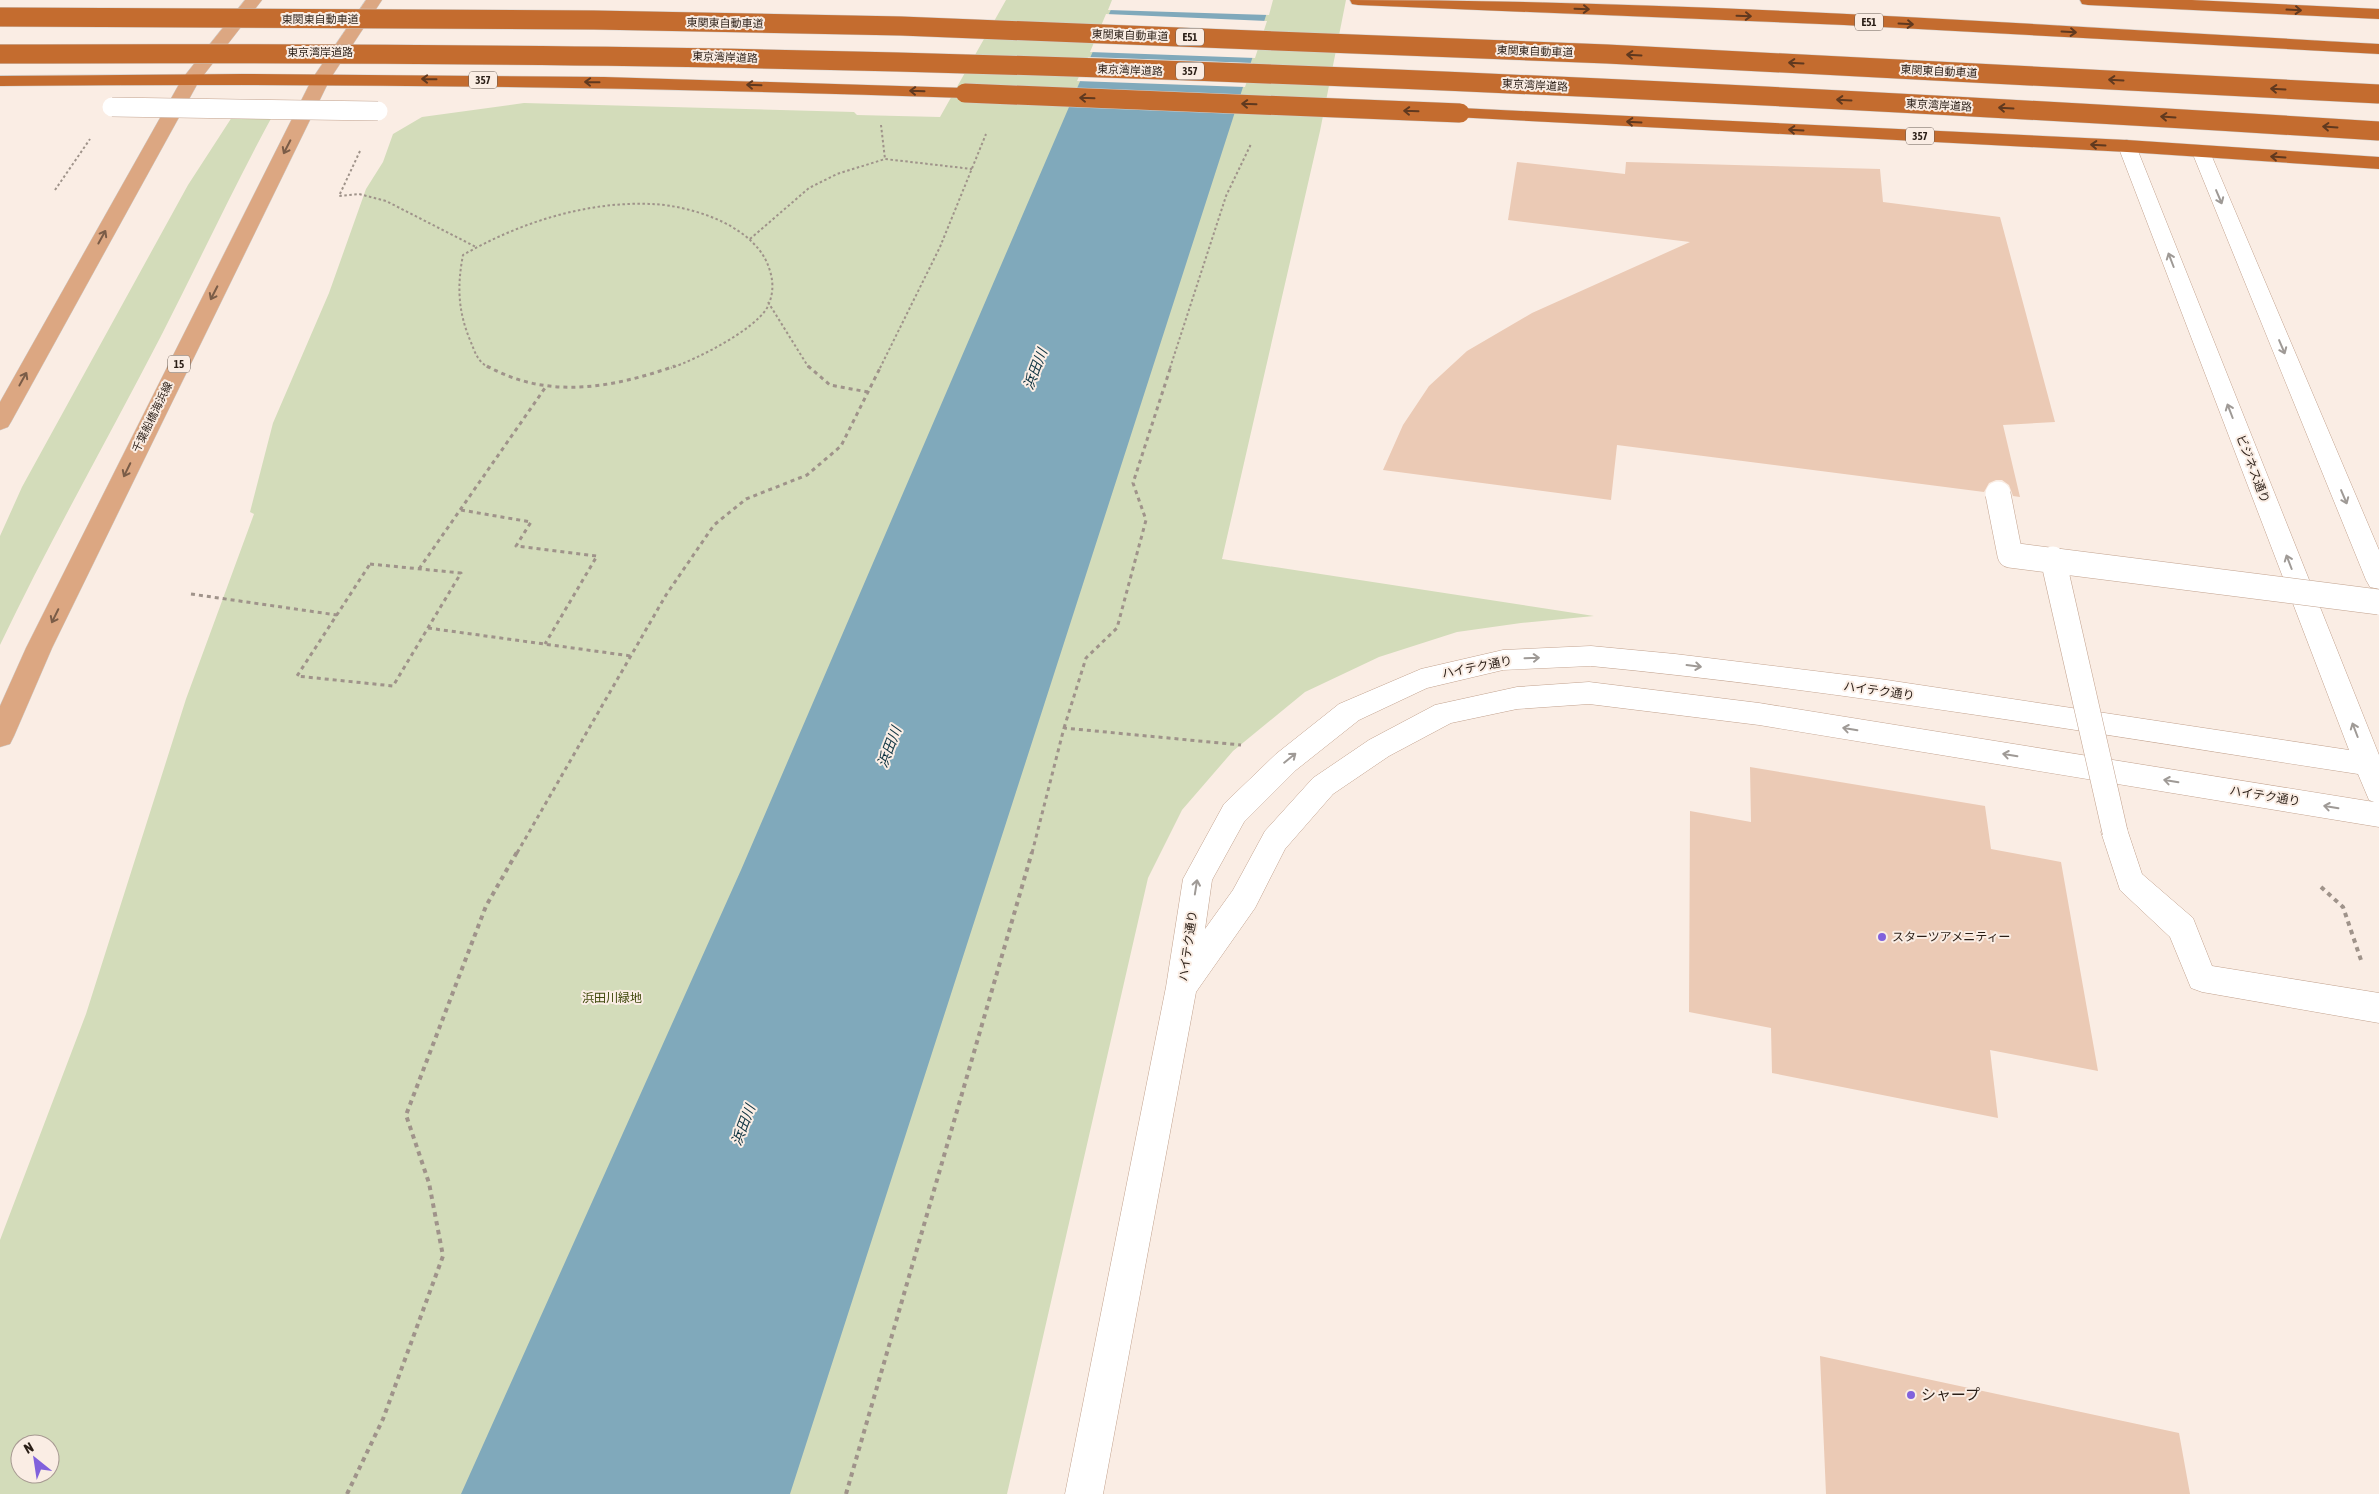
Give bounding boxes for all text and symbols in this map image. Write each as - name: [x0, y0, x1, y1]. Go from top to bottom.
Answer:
- one-way arrow: [1573, 5, 1589, 14]
- one-way arrow: [2286, 5, 2302, 14]
- one-way arrow: [1736, 12, 1752, 21]
- street label: 東関東自動車道: [282, 13, 359, 25]
- road number: E51: [1855, 14, 1883, 31]
- street label: 東関東自動車道: [686, 16, 764, 30]
- one-way arrow: [1898, 19, 1914, 28]
- street label: 東関東自動車道: [1091, 28, 1169, 42]
- road number: E51: [1176, 28, 1204, 46]
- one-way arrow: [2060, 28, 2076, 37]
- street label: 東関東自動車道: [1496, 44, 1574, 58]
- street label: 東京湾岸道路: [287, 46, 353, 58]
- street label: 東京湾岸道路: [692, 50, 758, 64]
- one-way arrow: [1626, 50, 1642, 59]
- one-way arrow: [1788, 59, 1804, 68]
- road number: 357: [1176, 62, 1204, 80]
- street label: 東京湾岸道路: [1097, 63, 1163, 77]
- street label: 東関東自動車道: [1900, 63, 1978, 79]
- road number: 357: [469, 72, 497, 88]
- one-way arrow: [421, 74, 438, 84]
- one-way arrow: [2108, 76, 2124, 85]
- one-way arrow: [584, 77, 600, 87]
- street label: 東京湾岸道路: [1502, 77, 1568, 93]
- one-way arrow: [746, 81, 762, 90]
- one-way arrow: [2270, 84, 2286, 93]
- one-way arrow: [909, 87, 925, 96]
- one-way arrow: [1079, 93, 1095, 102]
- one-way arrow: [1836, 95, 1852, 105]
- street label: 東京湾岸道路: [1906, 97, 1972, 113]
- one-way arrow: [1241, 100, 1257, 109]
- one-way arrow: [1998, 103, 2014, 113]
- one-way arrow: [1404, 106, 1420, 116]
- one-way arrow: [2160, 112, 2176, 121]
- one-way arrow: [1626, 117, 1642, 126]
- one-way arrow: [2323, 123, 2339, 132]
- one-way arrow: [1788, 125, 1804, 134]
- road number: 357: [1906, 128, 1934, 144]
- one-way arrow: [282, 140, 292, 155]
- one-way arrow: [2091, 141, 2107, 150]
- one-way arrow: [2270, 152, 2286, 161]
- one-way arrow: [2215, 189, 2225, 204]
- one-way arrow: [98, 231, 108, 245]
- one-way arrow: [2166, 252, 2175, 268]
- one-way arrow: [209, 285, 219, 300]
- one-way arrow: [2277, 339, 2287, 354]
- water label: 浜田川: [1020, 345, 1051, 391]
- road number: 15: [168, 356, 190, 372]
- one-way arrow: [18, 372, 28, 387]
- street label: 千葉船橋海浜線: [130, 380, 174, 454]
- one-way arrow: [2225, 404, 2234, 419]
- street label: ビジネス通り: [2234, 433, 2272, 505]
- one-way arrow: [121, 462, 131, 477]
- one-way arrow: [2340, 489, 2350, 504]
- one-way arrow: [2284, 555, 2294, 570]
- one-way arrow: [50, 608, 60, 623]
- street label: ハイテク通り: [1441, 653, 1513, 681]
- one-way arrow: [1524, 654, 1540, 663]
- one-way arrow: [1686, 662, 1702, 672]
- street label: ハイテク通り: [1843, 679, 1915, 703]
- water label: 浜田川: [874, 723, 905, 769]
- one-way arrow: [1842, 723, 1858, 733]
- one-way arrow: [2350, 723, 2359, 738]
- one-way arrow: [2003, 749, 2019, 759]
- one-way arrow: [1284, 753, 1297, 764]
- one-way arrow: [2163, 776, 2179, 786]
- street label: ハイテク通り: [2229, 783, 2301, 809]
- one-way arrow: [2323, 802, 2339, 812]
- one-way arrow: [1192, 880, 1202, 896]
- street label: ハイテク通り: [1176, 910, 1200, 982]
- place label: スターツアメニティー: [1892, 930, 2010, 944]
- marker: スターツアメニティー: [1876, 931, 1888, 943]
- park label: 浜田川緑地: [582, 991, 642, 1005]
- water label: 浜田川: [728, 1101, 759, 1147]
- place label: シャープ: [1921, 1386, 1980, 1403]
- marker: シャープ: [1905, 1389, 1917, 1401]
- north arrow: [10, 1434, 60, 1484]
- text: N: [21, 1439, 36, 1457]

